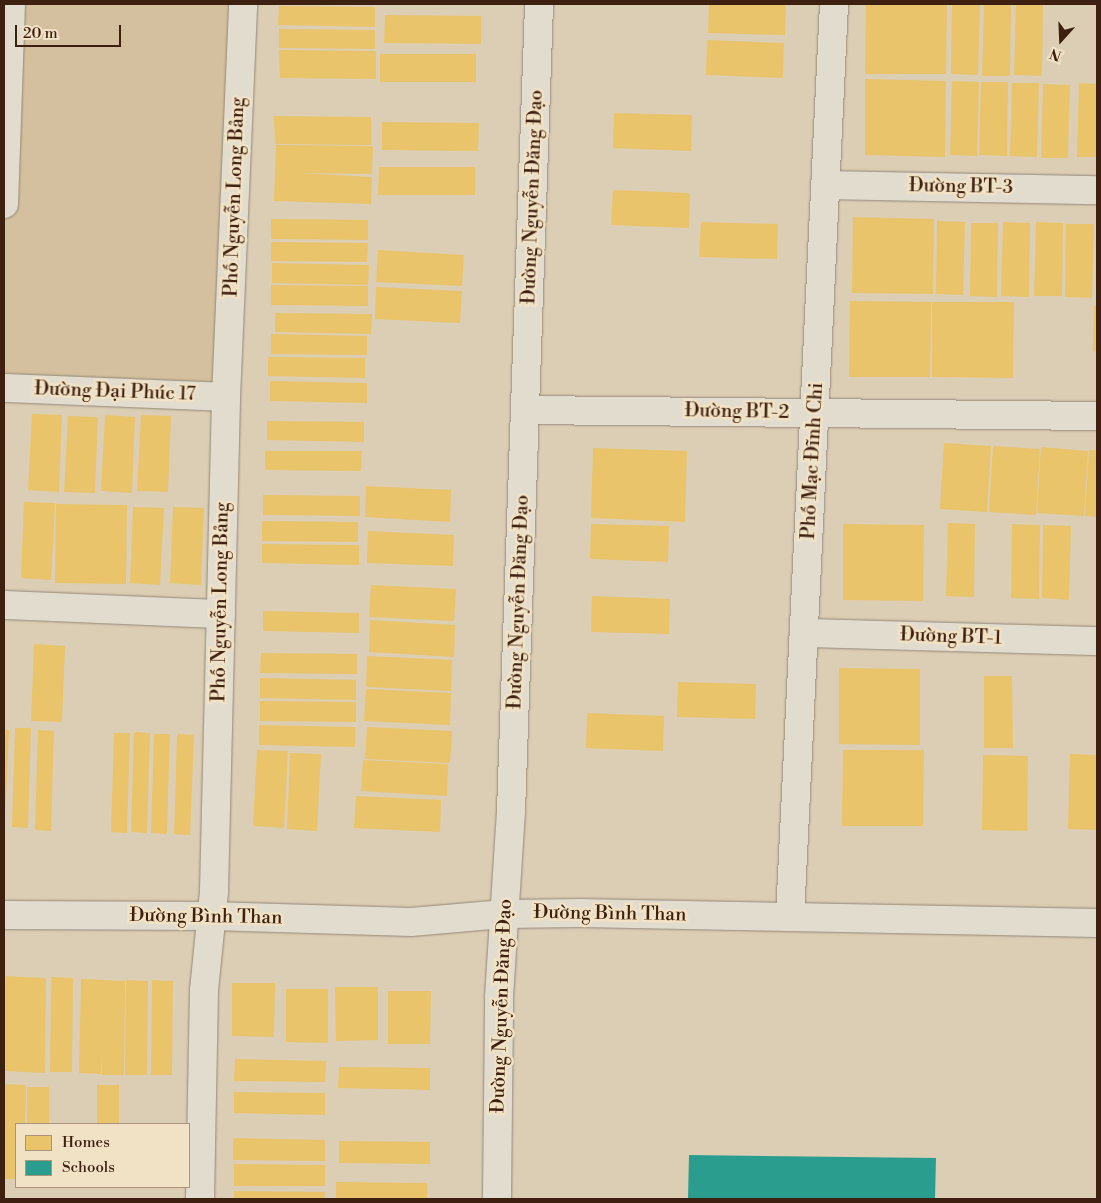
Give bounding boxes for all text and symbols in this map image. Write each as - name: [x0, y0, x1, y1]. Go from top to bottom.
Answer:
- scale bar: [18, 15, 124, 47]
- north arrow: [1036, 15, 1086, 65]
- text: 20 m: [23, 24, 58, 43]
- text: N: [1048, 44, 1064, 64]
- street label: Đường Nguyễn Đăng Đạo: [518, 89, 548, 305]
- street label: Phố Nguyễn Long Bảng: [220, 97, 250, 297]
- street label: Đường BT-3: [909, 175, 1013, 199]
- street label: Đường Đại Phúc 17: [34, 378, 196, 406]
- street label: Phố Mạc Đĩnh Chi: [798, 382, 828, 540]
- street label: Đường BT-2: [684, 400, 790, 424]
- street label: Đường Nguyễn Đăng Đạo: [504, 494, 534, 710]
- street label: Phố Nguyễn Long Bảng: [208, 502, 234, 702]
- street label: Đường BT-1: [900, 624, 1002, 650]
- street label: Đường Nguyễn Đăng Đạo: [487, 898, 517, 1114]
- street label: Đường Bình Than: [533, 901, 687, 927]
- street label: Đường Bình Than: [129, 904, 283, 930]
- legend: [15, 1123, 190, 1188]
- text: Homes: [62, 1133, 110, 1152]
- text: Schools: [62, 1158, 115, 1177]

